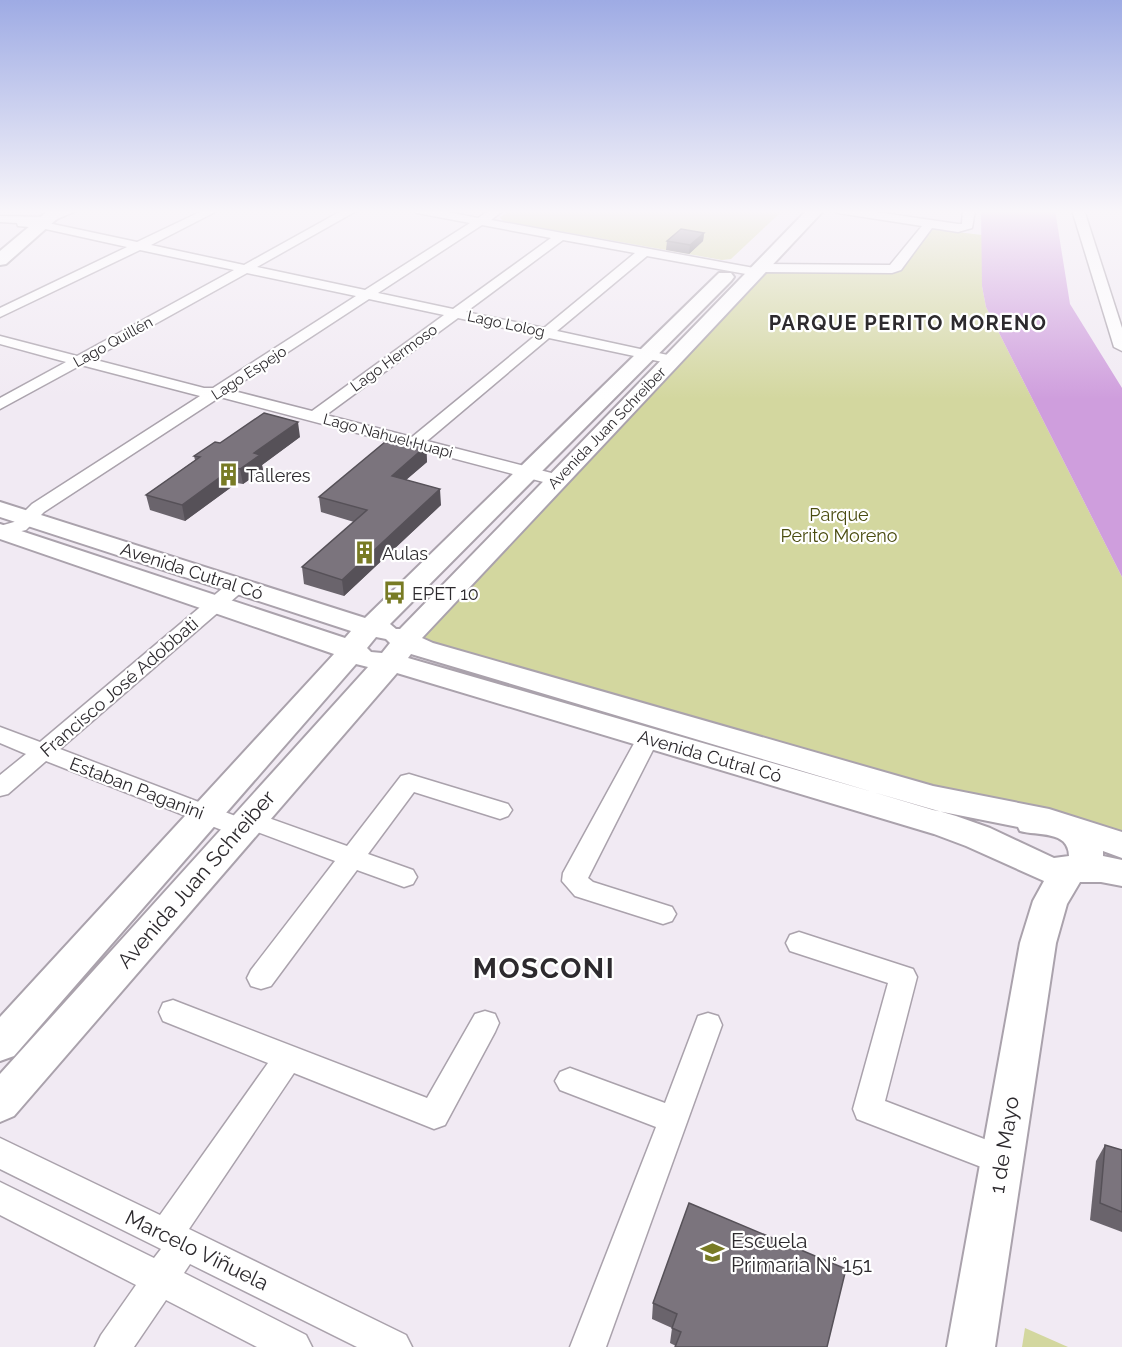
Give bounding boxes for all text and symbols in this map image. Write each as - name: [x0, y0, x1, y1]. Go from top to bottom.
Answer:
- street label: Lago Lolog: [466, 307, 546, 341]
- district label: PARQUE PERITO MORENO: [769, 311, 1047, 335]
- street label: Lago Quillén: [70, 313, 156, 371]
- street label: Lago Hermoso: [347, 320, 441, 396]
- street label: Lago Espejo: [208, 342, 290, 404]
- street label: Avenida Juan Schreiber: [544, 363, 670, 493]
- street label: Lago Nahuel Huapi: [321, 410, 455, 462]
- building icon: Talleres: [215, 462, 241, 488]
- place label: Talleres: [246, 465, 311, 486]
- park label: Parque Perito Moreno: [780, 504, 898, 546]
- street label: Avenida Cutral Có: [118, 538, 266, 604]
- building icon: Aulas: [351, 540, 377, 566]
- place label: Aulas: [382, 543, 428, 564]
- bus stop icon: EPET 10: [381, 580, 407, 606]
- place label: EPET 10: [412, 583, 479, 604]
- street label: Francisco José Adobbati: [36, 613, 202, 761]
- street label: Avenida Cutral Có: [636, 725, 785, 787]
- street label: Estaban Paganini: [67, 753, 207, 823]
- street label: Avenida Juan Schreiber: [112, 785, 280, 973]
- district label: MOSCONI: [473, 952, 615, 985]
- street label: 1 de Mayo: [984, 1095, 1024, 1195]
- street label: Marcelo Viñuela: [121, 1204, 273, 1296]
- place label: Escuela Primaria N° 151: [731, 1228, 872, 1277]
- school or university icon: Escuela Primaria N° 151: [700, 1239, 726, 1265]

